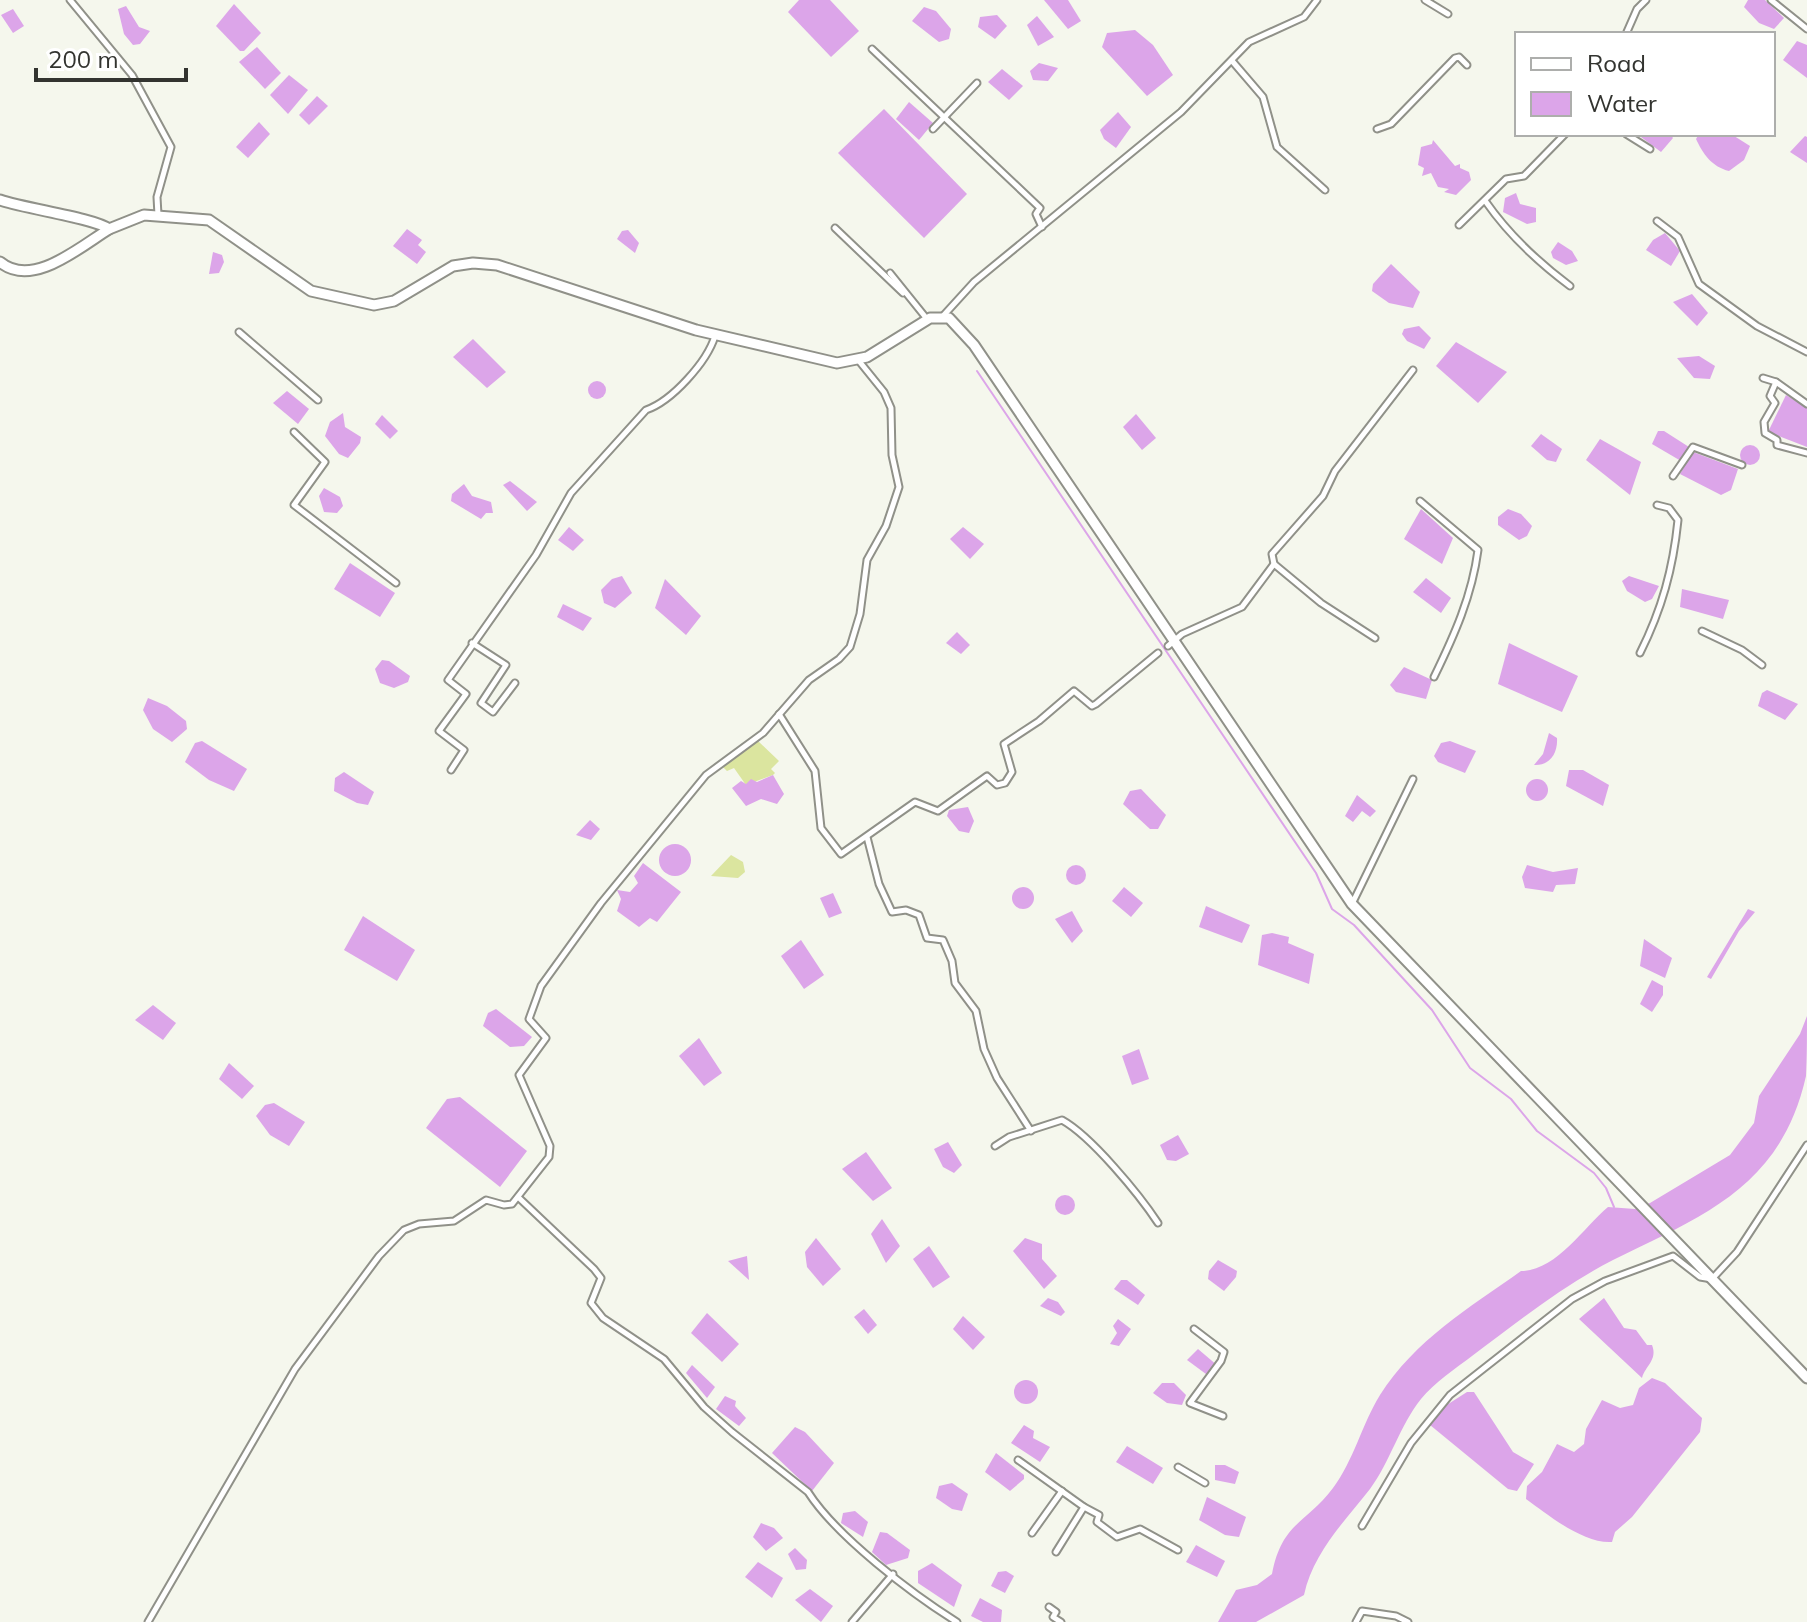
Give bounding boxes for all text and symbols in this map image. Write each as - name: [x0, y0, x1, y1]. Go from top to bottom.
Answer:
- scale bar: [36, 32, 186, 82]
- legend: [1515, 32, 1775, 136]
- text: 200 m: [48, 44, 119, 74]
- text: Road: [1587, 48, 1646, 78]
- text: Water: [1587, 88, 1657, 118]

